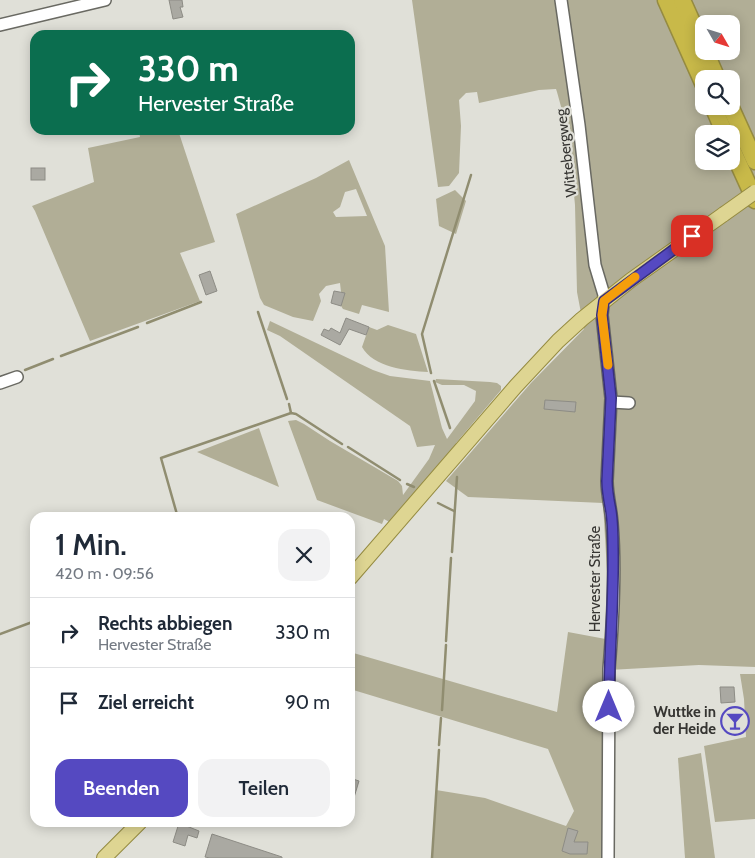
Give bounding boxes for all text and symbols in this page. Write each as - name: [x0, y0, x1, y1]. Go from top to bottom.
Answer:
- north arrow: [695, 15, 740, 60]
- map controls: [695, 15, 740, 170]
- text: 330 m: [138, 47, 239, 90]
- icon: right: [55, 50, 120, 115]
- button: search: [695, 70, 740, 115]
- text: Hervester Straße: [138, 90, 294, 117]
- street label: Wittebergweg: [552, 107, 580, 198]
- button: layers: [695, 125, 740, 170]
- pin: [671, 215, 713, 257]
- icon: arrive: [678, 222, 706, 250]
- street label: Hervester Straße: [586, 525, 604, 632]
- text: 1 Min.: [55, 526, 127, 563]
- button: close: [278, 529, 330, 581]
- text: 420 m · 09:56: [55, 564, 154, 583]
- text: Rechts abbiegen: [98, 612, 232, 635]
- icon: right: [55, 619, 83, 647]
- text: 330 m: [275, 621, 330, 644]
- text: Hervester Straße: [98, 635, 212, 654]
- position arrow: [582, 680, 634, 732]
- icon: arrive: [55, 689, 83, 717]
- text: Ziel erreicht: [98, 691, 194, 714]
- text: 90 m: [285, 691, 330, 714]
- place label: Wuttke in der Heide: [653, 703, 716, 738]
- bar icon: Wuttke in der Heide: [720, 706, 750, 736]
- button: Beenden: [55, 759, 188, 817]
- button: Teilen: [198, 759, 330, 817]

